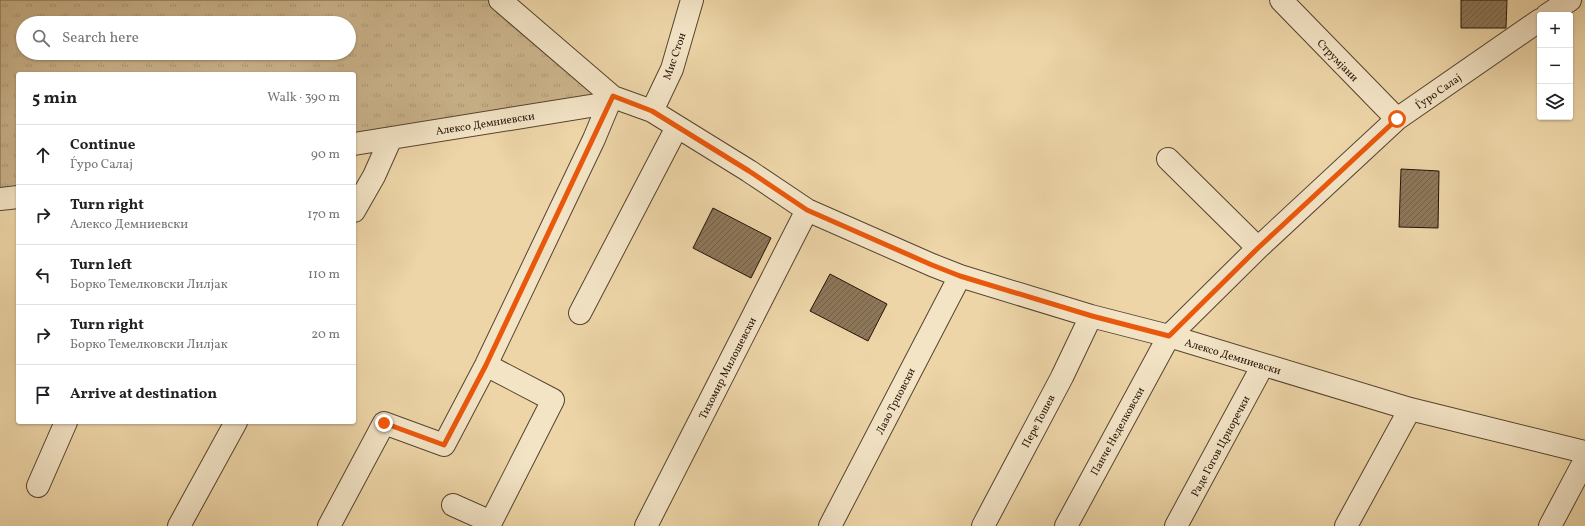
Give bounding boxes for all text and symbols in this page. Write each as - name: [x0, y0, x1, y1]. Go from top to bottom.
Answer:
- map controls: [1537, 12, 1573, 120]
- button: +: [1537, 12, 1573, 48]
- search box: [16, 16, 356, 60]
- icon: search: [30, 27, 52, 49]
- text: Search here: [62, 28, 139, 49]
- street label: Мис Стон: [660, 31, 691, 82]
- street label: Струмјани: [1313, 36, 1361, 86]
- button: −: [1537, 48, 1573, 84]
- street label: Ѓуро Салај: [1413, 71, 1465, 114]
- button: layers: [1537, 84, 1573, 120]
- text: 5 min: [32, 87, 77, 110]
- text: Walk · 390 m: [267, 89, 340, 107]
- street label: Алексо Демниевски: [435, 109, 536, 140]
- route start: [1388, 110, 1406, 128]
- text: Continue: [70, 135, 135, 156]
- icon: ahead: [32, 144, 54, 166]
- text: 90 m: [311, 146, 340, 164]
- text: Ѓуро Салај: [70, 156, 133, 174]
- text: Turn right: [70, 195, 144, 216]
- icon: right: [32, 204, 54, 226]
- text: 170 m: [307, 206, 340, 224]
- text: Алексо Демниевски: [70, 216, 188, 234]
- text: Turn left: [70, 255, 132, 276]
- icon: left: [32, 264, 54, 286]
- text: 110 m: [308, 266, 340, 284]
- text: Борко Темелковски Лилјак: [70, 276, 228, 294]
- text: Turn right: [70, 315, 144, 336]
- street label: Тихомир Милошевски: [696, 315, 761, 422]
- icon: right: [32, 324, 54, 346]
- text: 20 m: [311, 326, 340, 344]
- text: Борко Темелковски Лилјак: [70, 336, 228, 354]
- street label: Алексо Демниевски: [1183, 336, 1283, 379]
- street label: Лазо Трповски: [873, 365, 920, 438]
- icon: arrive: [32, 384, 54, 406]
- text: Arrive at destination: [70, 384, 217, 405]
- street label: Панче Неделковски: [1088, 384, 1149, 479]
- street label: Пере Тошев: [1019, 392, 1060, 451]
- street label: Раде Гогов Црноречки: [1188, 393, 1255, 500]
- route end: [375, 414, 393, 432]

